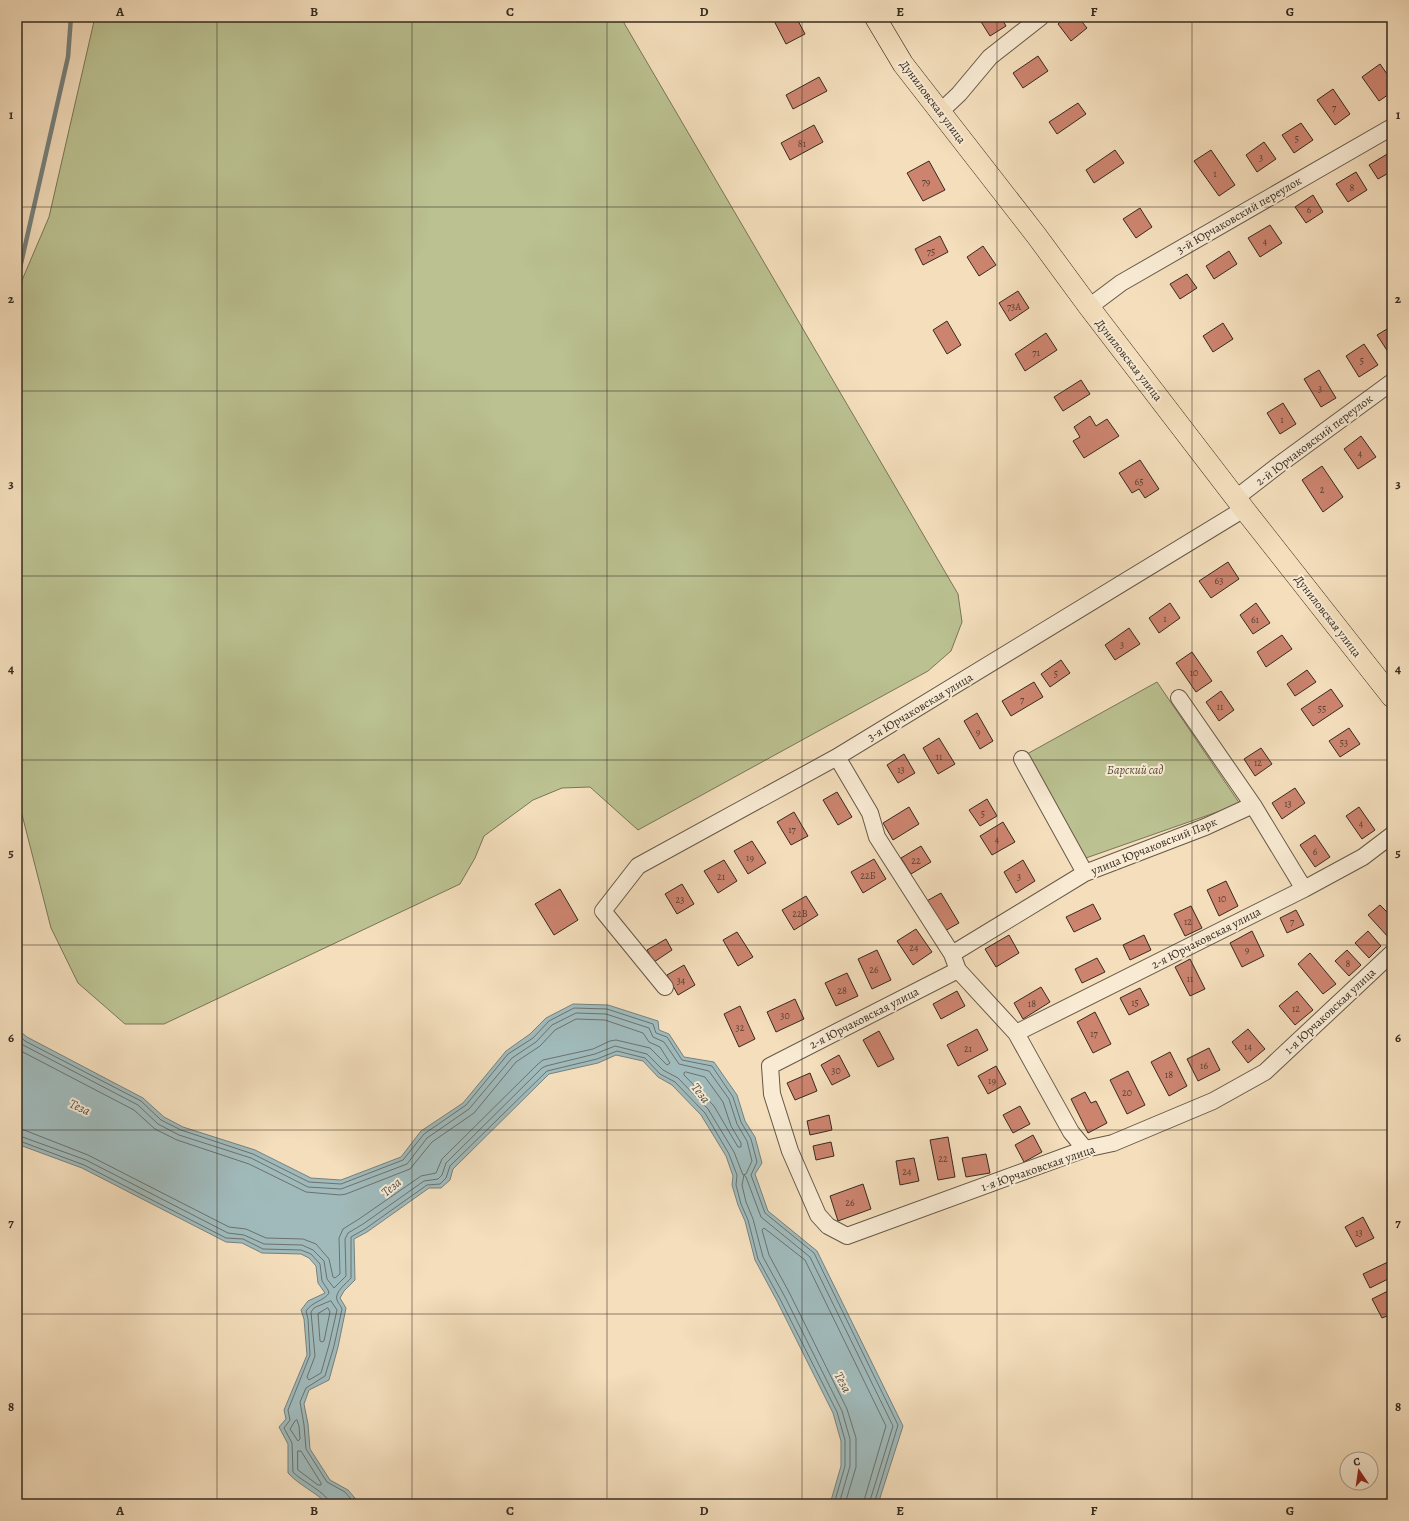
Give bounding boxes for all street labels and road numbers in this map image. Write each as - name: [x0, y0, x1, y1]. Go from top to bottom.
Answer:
- street label: Дуниловская улица: [896, 57, 970, 147]
- street label: 3-й Юрчаковский переулок: [1174, 173, 1304, 257]
- street label: Дуниловская улица: [1092, 316, 1166, 405]
- street label: 2-й Юрчаковский переулок: [1253, 391, 1375, 489]
- street label: Дуниловская улица: [1291, 572, 1365, 661]
- street label: 3-я Юрчаковская улица: [864, 669, 976, 745]
- street label: улица Юрчаковский Парк: [1088, 813, 1219, 879]
- street label: 2-я Юрчаковская улица: [1148, 903, 1264, 973]
- street label: 1-я Юрчаковская улица: [1281, 964, 1379, 1058]
- street label: 2-я Юрчаковская улица: [806, 983, 922, 1053]
- street label: 1-я Юрчаковская улица: [979, 1141, 1098, 1195]

